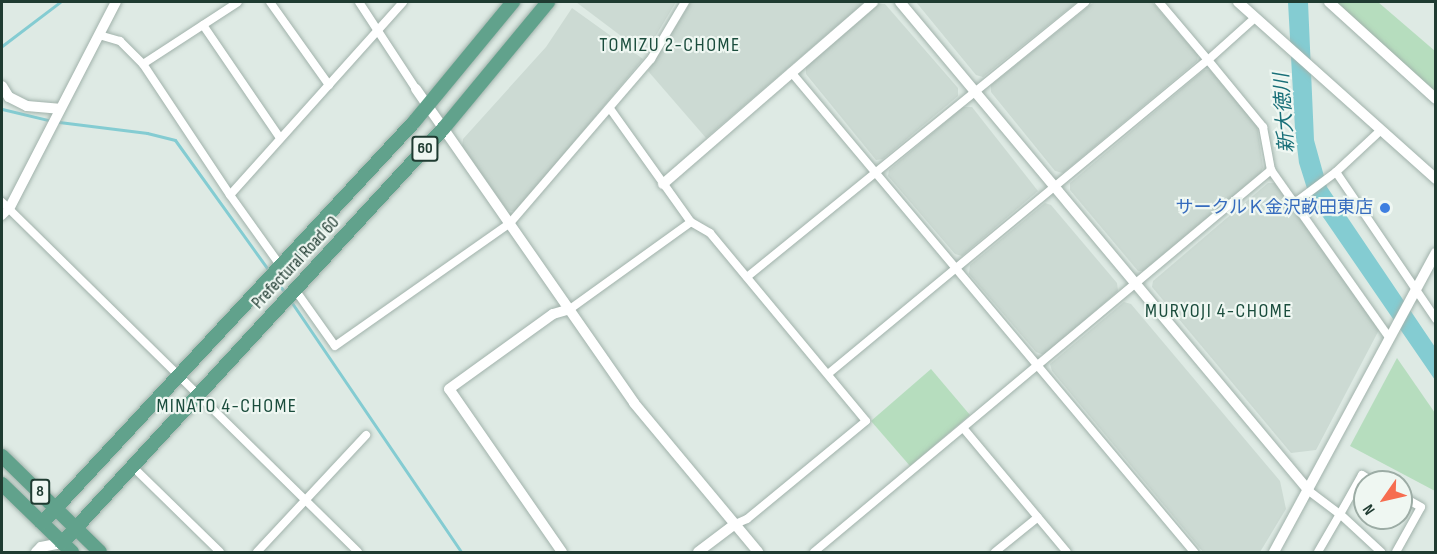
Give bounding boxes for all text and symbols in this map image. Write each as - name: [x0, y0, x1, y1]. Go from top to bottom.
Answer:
- district label: TOMIZU 2-CHOME: [599, 33, 741, 57]
- water label: 新大徳川: [1270, 72, 1300, 154]
- road number: 60: [410, 136, 440, 162]
- place label: サークルＫ金沢畝田東店: [1175, 197, 1373, 219]
- marker: サークルＫ金沢畝田東店: [1378, 201, 1392, 215]
- street label: Prefectural Road 60: [248, 212, 344, 314]
- district label: MURYOJI 4-CHOME: [1145, 299, 1293, 323]
- district label: MINATO 4-CHOME: [156, 394, 298, 418]
- north arrow: [1353, 470, 1413, 530]
- road number: 8: [30, 479, 51, 505]
- text: N: [1359, 500, 1380, 518]

